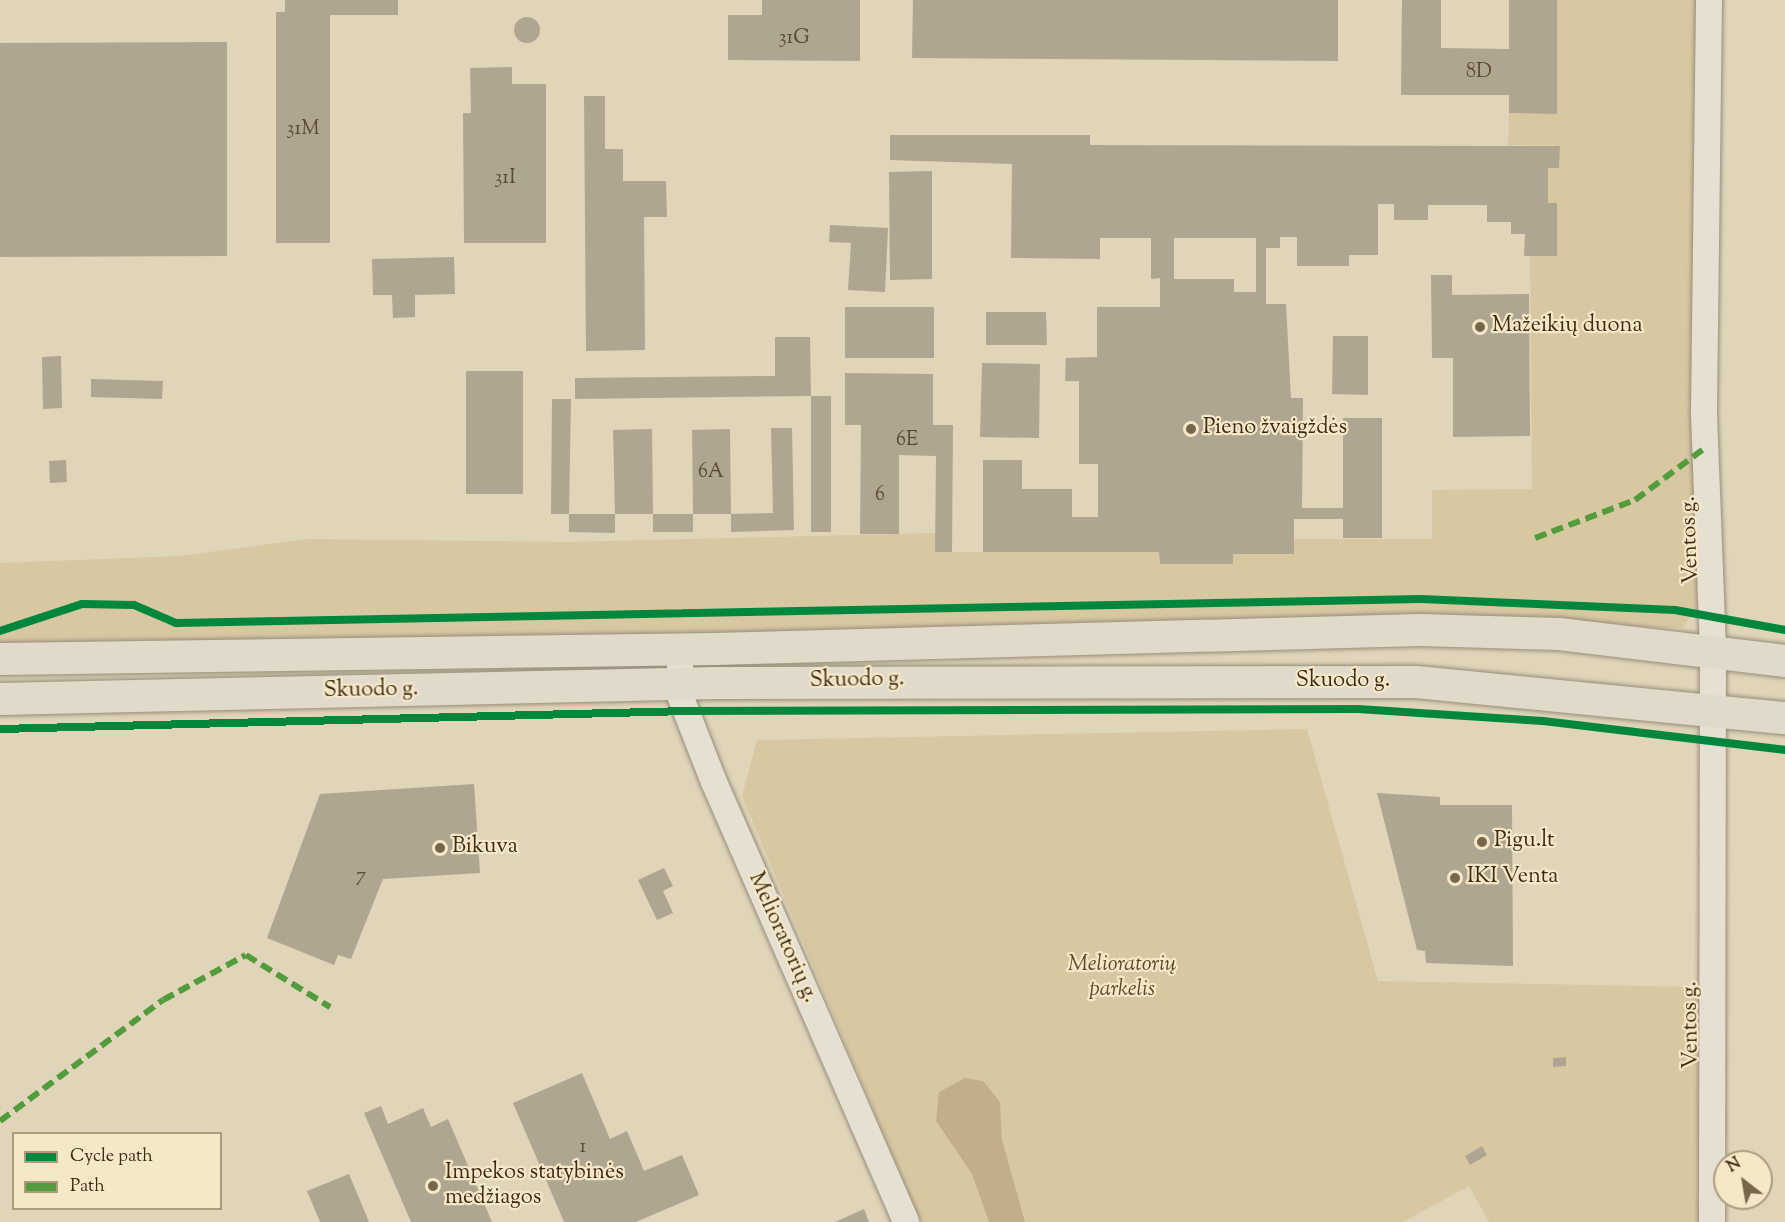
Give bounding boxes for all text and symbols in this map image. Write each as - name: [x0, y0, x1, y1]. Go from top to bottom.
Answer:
- house number: 31G: [778, 26, 810, 50]
- house number: 8D: [1466, 60, 1492, 84]
- house number: 31M: [286, 117, 320, 141]
- house number: 31I: [494, 166, 516, 190]
- place label: Mažeikių duona: [1492, 314, 1643, 340]
- marker: Mažeikių duona: [1473, 320, 1487, 334]
- place label: Pieno žvaigždės: [1203, 416, 1347, 442]
- marker: Pieno žvaigždės: [1184, 422, 1198, 436]
- house number: 6E: [896, 428, 918, 452]
- house number: 6A: [698, 460, 724, 484]
- house number: 6: [875, 483, 885, 507]
- street label: Ventos g.: [1676, 496, 1706, 584]
- street label: Skuodo g.: [809, 667, 905, 695]
- street label: Skuodo g.: [1296, 669, 1390, 695]
- street label: Skuodo g.: [323, 677, 419, 705]
- place label: Pigu.lt: [1494, 829, 1555, 855]
- place label: Bikuva: [452, 835, 518, 861]
- marker: Pigu.lt: [1475, 835, 1489, 849]
- marker: Bikuva: [433, 841, 447, 855]
- house number: 7: [356, 864, 366, 888]
- place label: IKI Venta: [1467, 865, 1558, 891]
- street label: Melioratorių g.: [741, 869, 823, 1007]
- marker: IKI Venta: [1448, 871, 1462, 885]
- park label: Melioratorių parkelis: [1068, 952, 1176, 1004]
- street label: Ventos g.: [1678, 981, 1706, 1069]
- legend: [12, 1132, 222, 1210]
- house number: 1: [580, 1135, 586, 1159]
- text: Cycle path: [70, 1144, 153, 1170]
- north arrow: [1713, 1150, 1773, 1210]
- text: N: [1723, 1153, 1746, 1179]
- place label: Impekos statybinės medžiagos: [445, 1160, 624, 1212]
- text: Path: [70, 1174, 105, 1200]
- marker: Impekos statybinės medžiagos: [426, 1179, 440, 1193]

